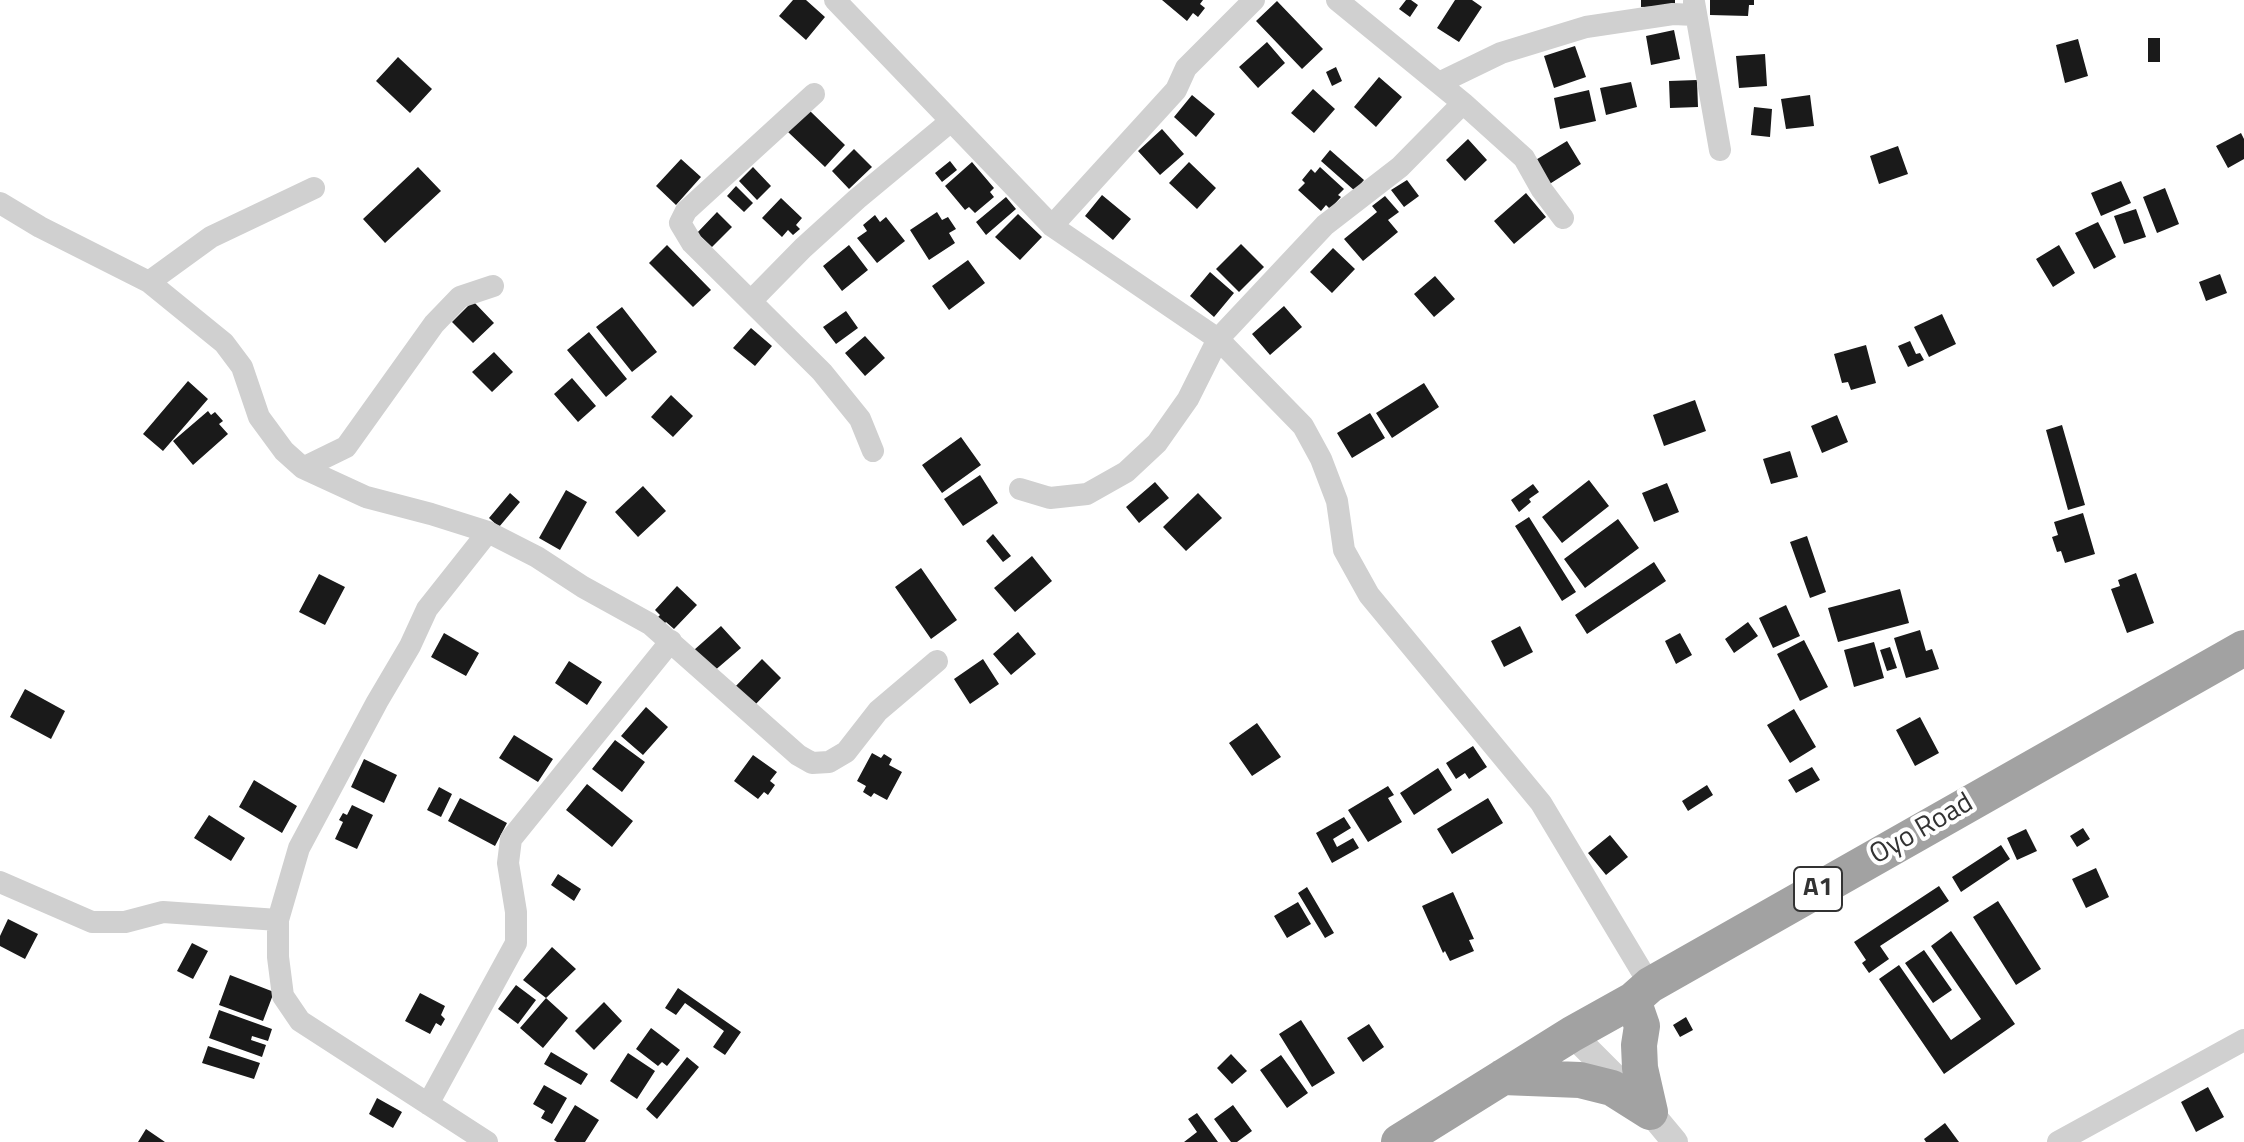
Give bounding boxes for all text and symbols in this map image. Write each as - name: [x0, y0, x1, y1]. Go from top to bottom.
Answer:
- street label: Oyo Road: [1865, 787, 1979, 873]
- road number: A1: [1794, 867, 1842, 911]

